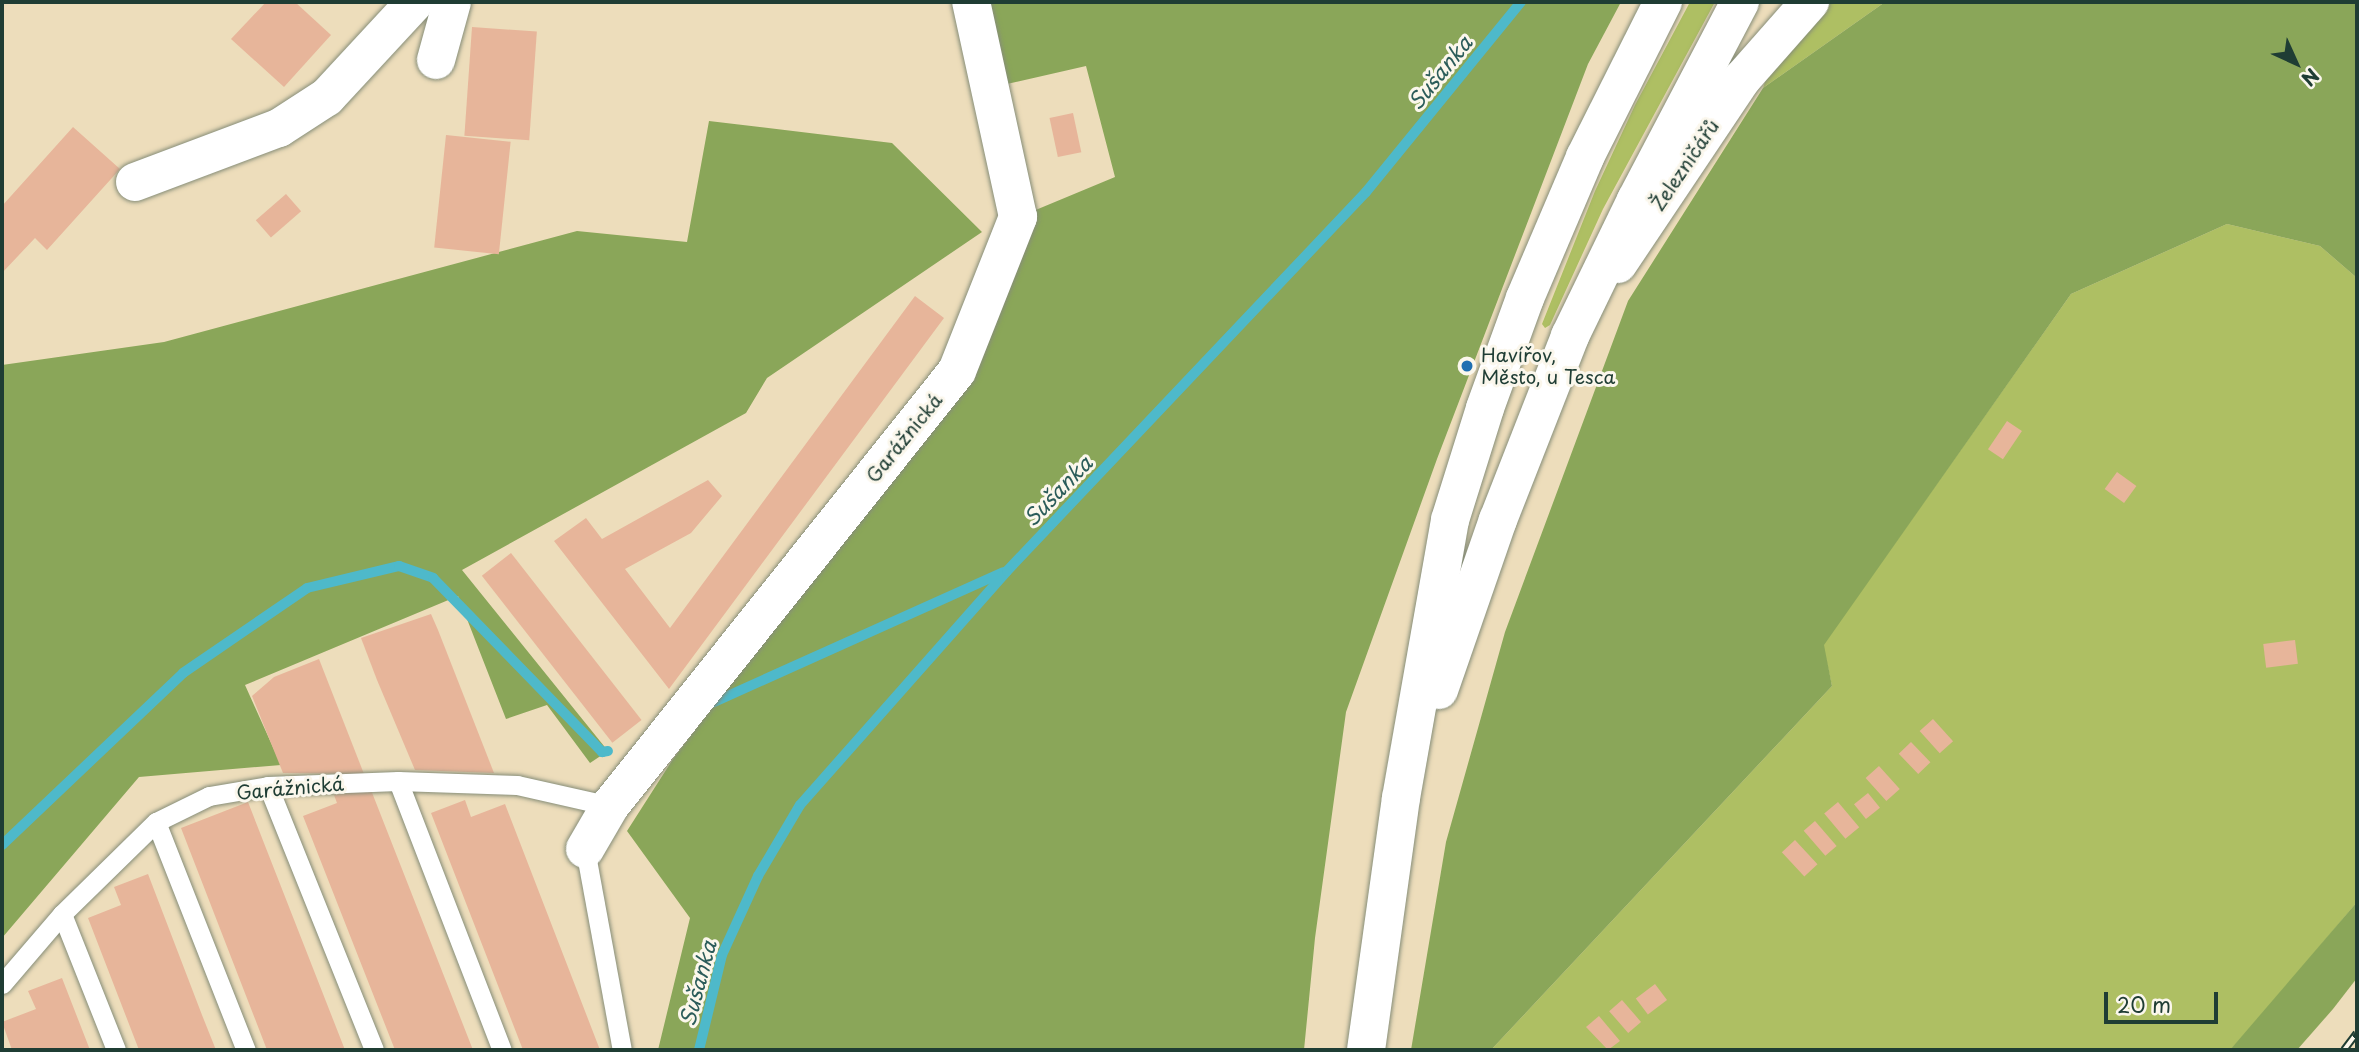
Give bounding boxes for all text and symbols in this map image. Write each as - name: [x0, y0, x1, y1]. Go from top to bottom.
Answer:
- north arrow: [2261, 28, 2331, 98]
- water label: Sušanka: [1402, 30, 1476, 114]
- text: N: [2296, 63, 2326, 93]
- street label: Železničářů: [1646, 115, 1724, 215]
- place label: Havířov, Město, u Tesca: [1481, 344, 1616, 388]
- marker: Havířov, Město, u Tesca: [1459, 358, 1475, 374]
- street label: Garážnická: [861, 389, 947, 487]
- water label: Sušanka: [1018, 450, 1096, 530]
- street label: Garážnická: [235, 772, 345, 804]
- water label: Sušanka: [674, 938, 720, 1028]
- scale bar: [2107, 978, 2221, 1022]
- text: 20 m: [2117, 988, 2171, 1020]

